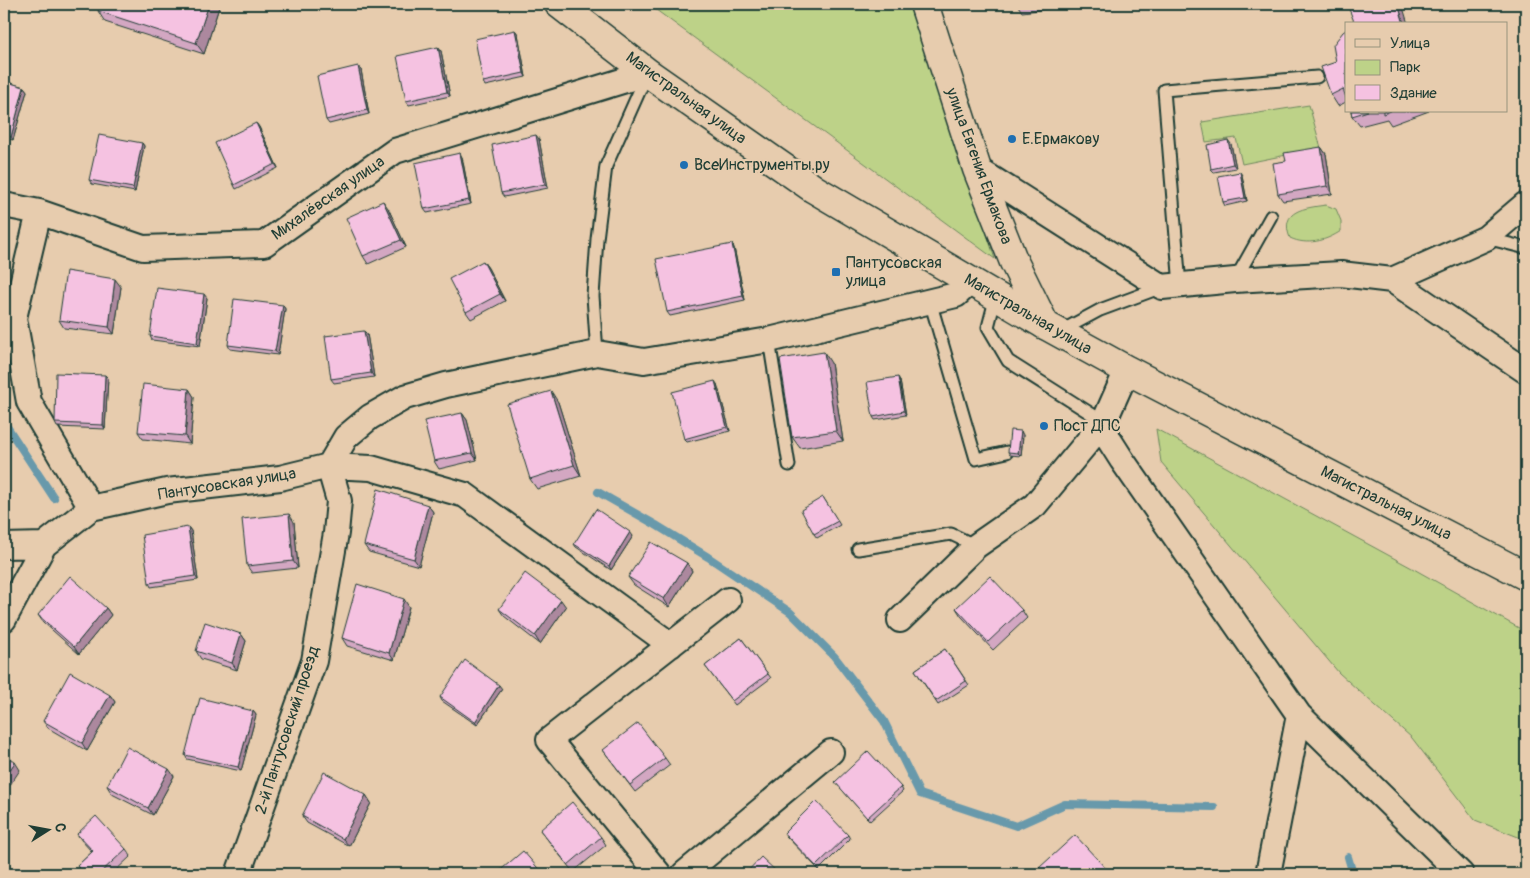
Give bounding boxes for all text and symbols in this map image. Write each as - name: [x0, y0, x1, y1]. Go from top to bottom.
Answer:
- legend: [1345, 22, 1508, 112]
- text: Улица: [1390, 34, 1430, 53]
- street label: Магистральная улица: [622, 47, 750, 149]
- text: Парк: [1390, 58, 1421, 77]
- street label: улица Евгения Ермакова: [941, 84, 1017, 247]
- text: Здание: [1390, 84, 1437, 103]
- place label: Е.Ермакову: [1022, 129, 1099, 149]
- marker: Е.Ермакову: [1006, 133, 1018, 145]
- street label: Михалёвская улица: [268, 151, 388, 245]
- place label: ВсеИнструменты.ру: [694, 155, 830, 175]
- marker: ВсеИнструменты.ру: [678, 159, 690, 171]
- place label: Пантусовская улица: [845, 253, 942, 291]
- marker: Пантусовская улица: [830, 266, 842, 278]
- street label: Магистральная улица: [960, 269, 1096, 359]
- place label: Пост ДПС: [1054, 416, 1121, 436]
- marker: Пост ДПС: [1038, 420, 1050, 432]
- street label: Магистральная улица: [1317, 461, 1455, 545]
- street label: Пантусовская улица: [157, 463, 297, 505]
- street label: 2-й Пантусовский проезд: [250, 643, 324, 817]
- north arrow: [22, 806, 72, 856]
- text: С: [51, 822, 70, 834]

